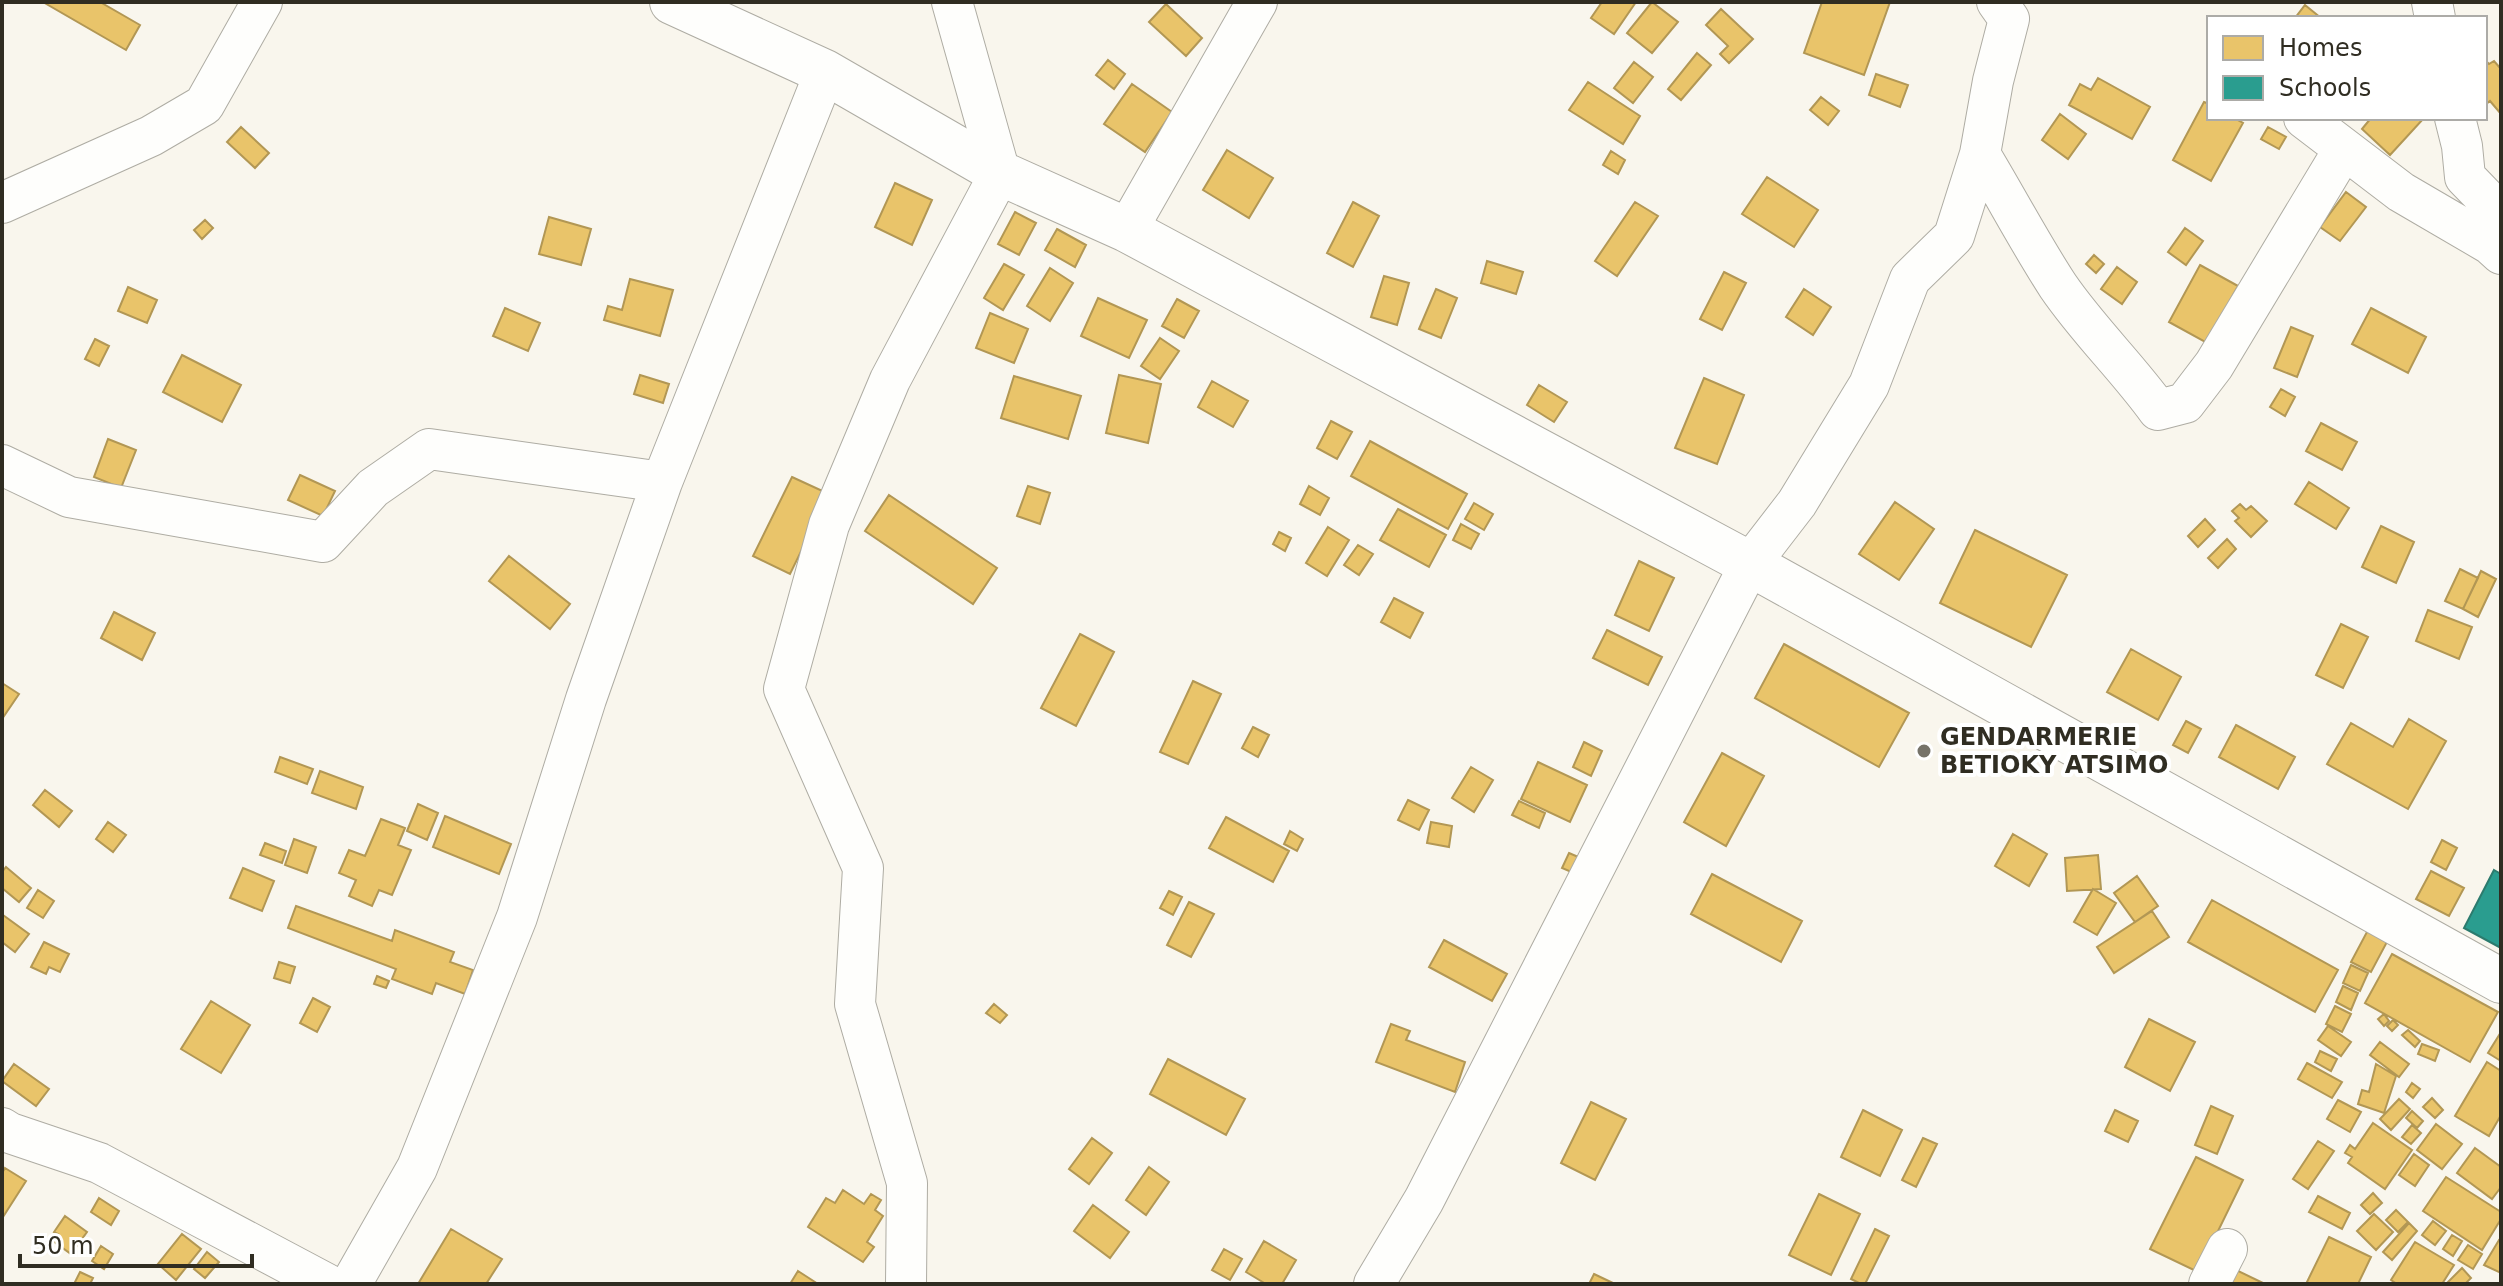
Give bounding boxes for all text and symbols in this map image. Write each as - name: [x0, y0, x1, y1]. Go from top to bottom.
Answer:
- legend: [2207, 16, 2487, 120]
- text: Homes: [2279, 34, 2362, 62]
- text: Schools: [2279, 74, 2371, 102]
- place label: GENDARMERIE BETIOKY ATSIMO: [1940, 723, 2168, 779]
- marker: GENDARMERIE BETIOKY ATSIMO: [1915, 742, 1933, 760]
- scale bar: [20, 1218, 252, 1268]
- text: 50 m: [32, 1232, 94, 1260]

